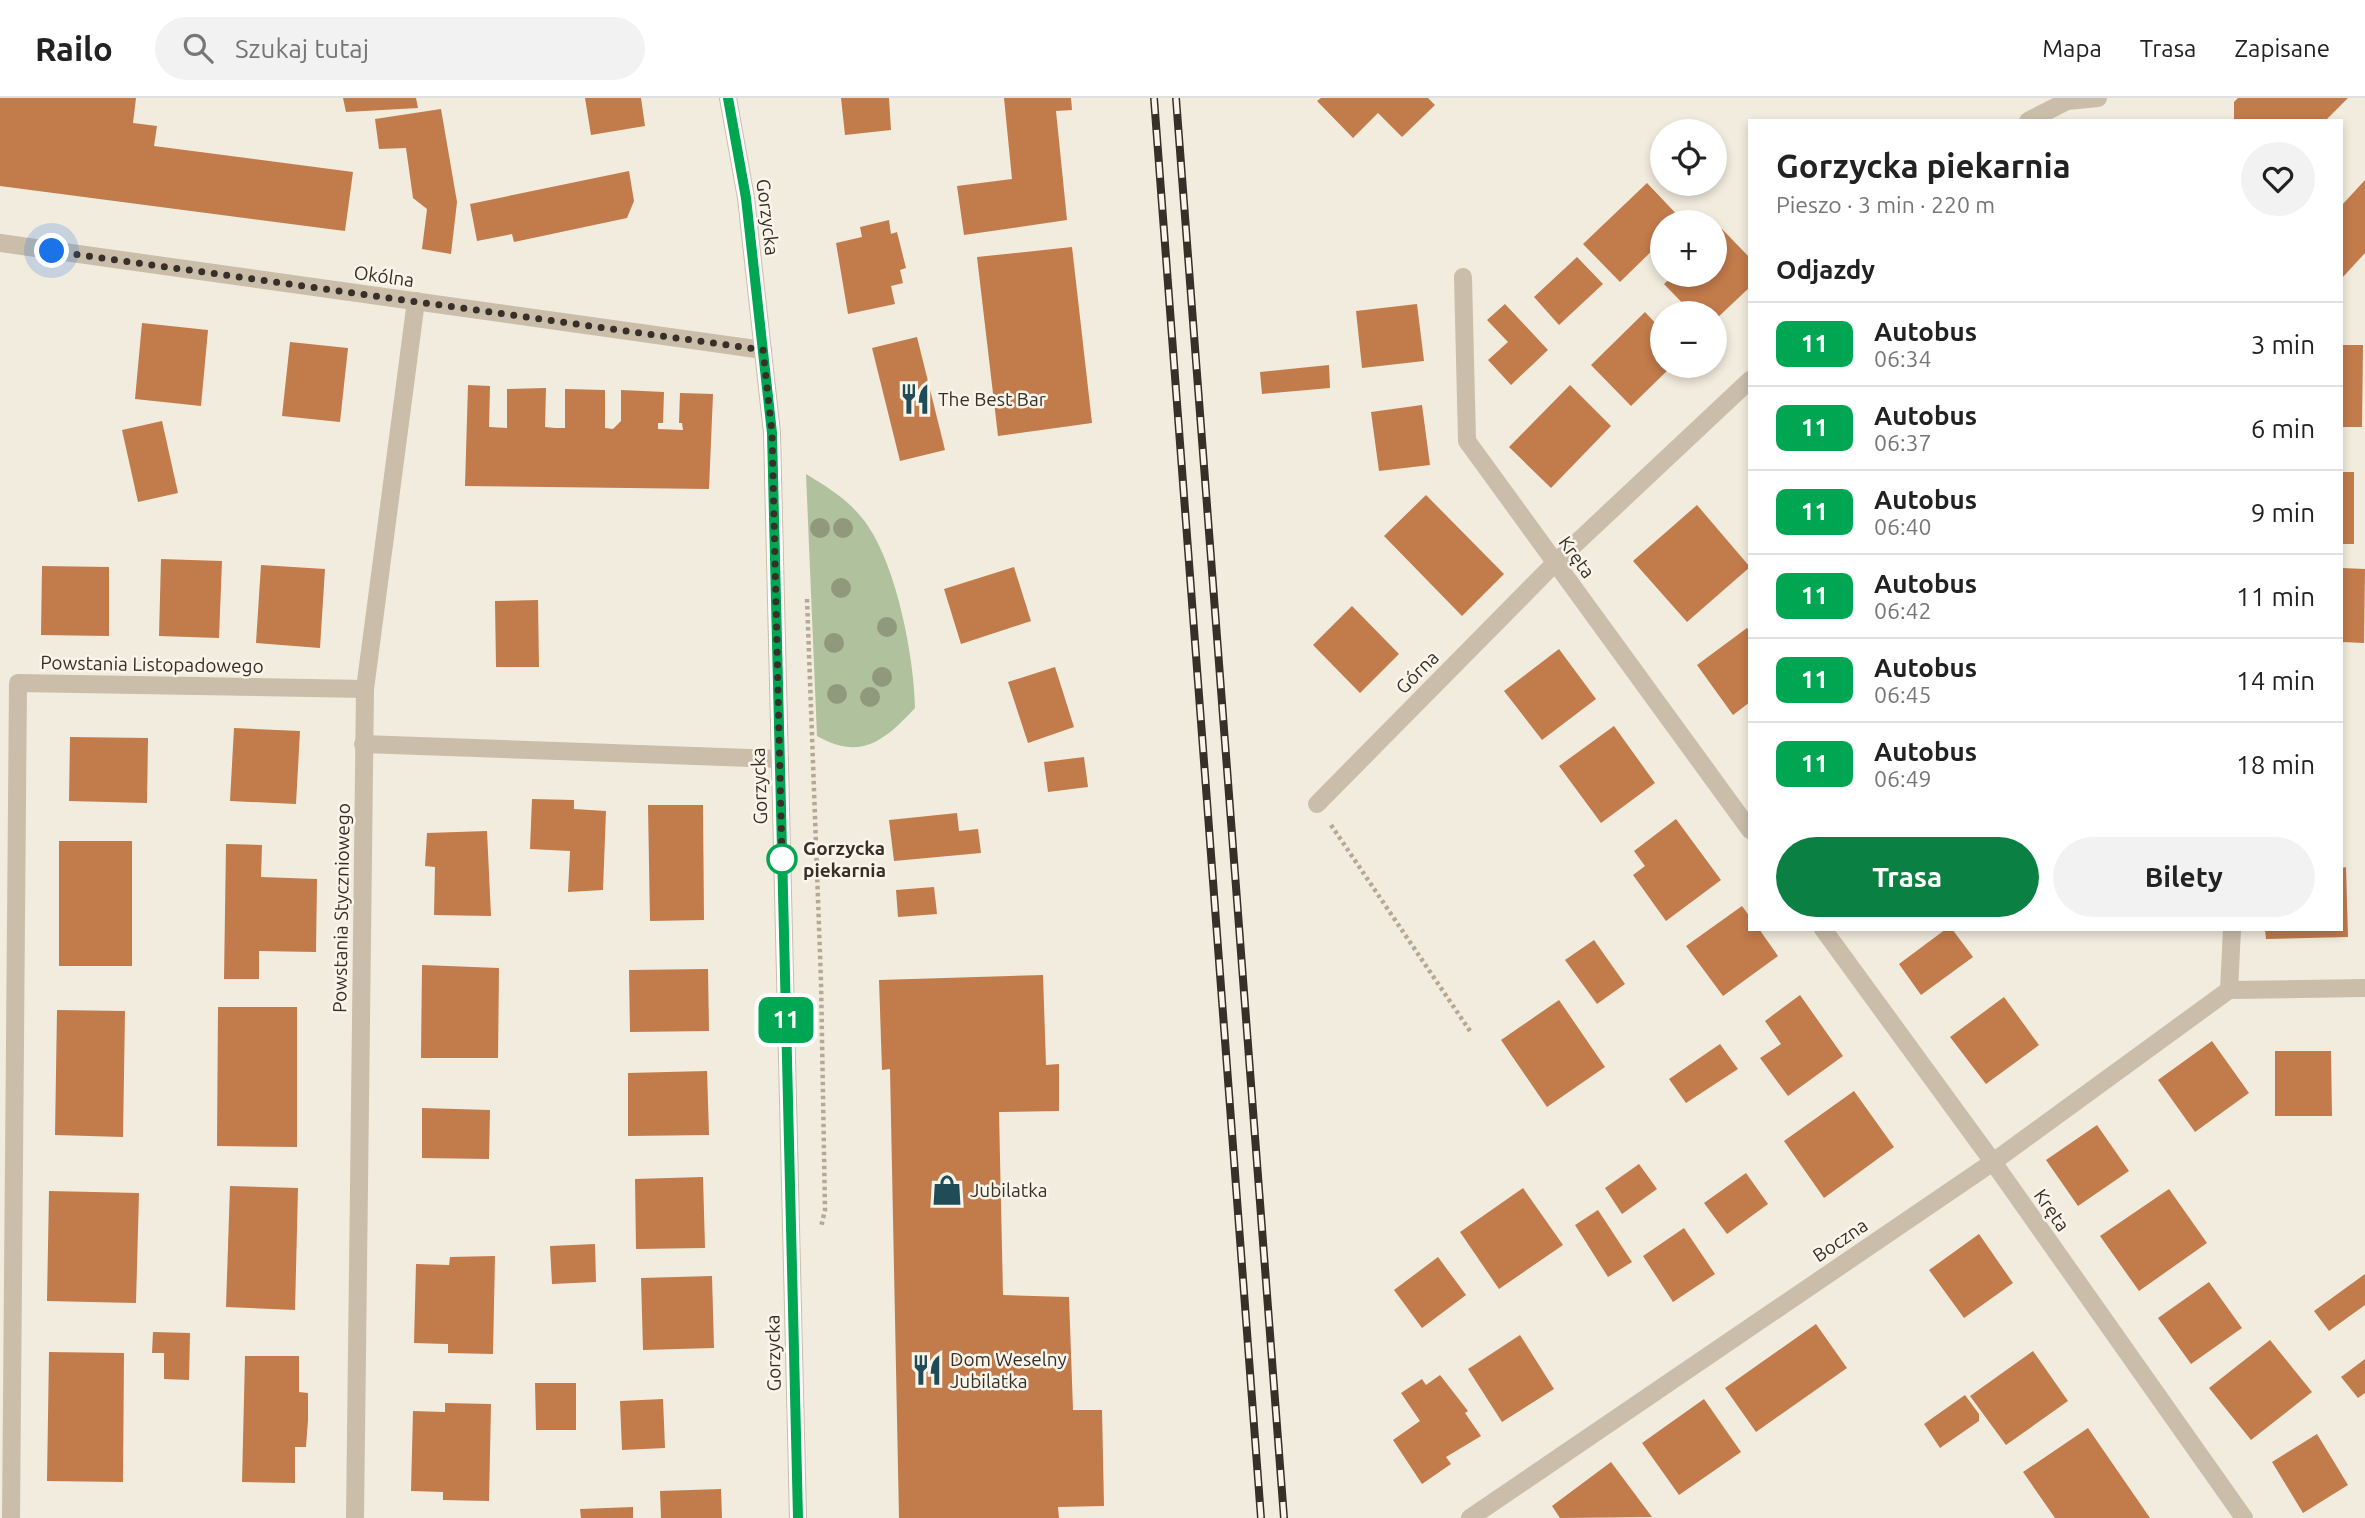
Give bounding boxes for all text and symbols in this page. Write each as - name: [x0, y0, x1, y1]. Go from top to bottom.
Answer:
- search box: [155, 17, 645, 80]
- icon: search: [179, 29, 217, 67]
- text: Railo: [35, 30, 113, 67]
- text: Szukaj tutaj: [235, 34, 369, 63]
- text: Mapa: [2042, 35, 2102, 62]
- text: Trasa: [2140, 35, 2196, 62]
- text: Zapisane: [2234, 35, 2330, 62]
- map controls: [1650, 119, 1727, 378]
- button: locate: [1650, 119, 1727, 196]
- button: heart: [2241, 142, 2315, 216]
- text: Gorzycka piekarnia: [1776, 147, 2071, 184]
- street label: Gorzycka: [752, 177, 784, 257]
- text: Pieszo · 3 min · 220 m: [1776, 192, 1995, 217]
- button: +: [1650, 210, 1727, 287]
- your location: [34, 233, 69, 268]
- text: Odjazdy: [1776, 255, 1875, 284]
- street label: Okólna: [352, 261, 416, 291]
- button: −: [1650, 301, 1727, 378]
- text: Autobus: [1874, 317, 1977, 346]
- text: 11: [1801, 330, 1828, 357]
- text: 3 min: [2251, 330, 2315, 359]
- text: 06:34: [1874, 346, 1932, 371]
- restaurant icon: The Best Bar: [898, 382, 932, 416]
- place label: The Best Bar: [938, 388, 1046, 410]
- text: Autobus: [1874, 401, 1977, 430]
- text: 11: [1801, 414, 1828, 441]
- text: 6 min: [2251, 414, 2315, 443]
- text: 06:37: [1874, 430, 1932, 455]
- text: Autobus: [1874, 485, 1977, 514]
- text: 11: [1801, 498, 1828, 525]
- text: 9 min: [2251, 498, 2315, 527]
- text: 06:40: [1874, 514, 1932, 539]
- street label: Kręta: [1554, 532, 1600, 582]
- text: Autobus: [1874, 569, 1977, 598]
- text: 11: [1801, 582, 1828, 609]
- text: 11 min: [2236, 582, 2315, 611]
- text: 06:42: [1874, 598, 1932, 623]
- street label: Górna: [1391, 646, 1443, 698]
- street label: Powstania Listopadowego: [40, 651, 264, 677]
- text: Autobus: [1874, 653, 1977, 682]
- text: 11: [1801, 666, 1828, 693]
- text: 14 min: [2236, 666, 2315, 695]
- text: 06:45: [1874, 682, 1932, 707]
- text: Autobus: [1874, 737, 1977, 766]
- street label: Gorzycka: [747, 747, 771, 825]
- text: 11: [1801, 750, 1828, 777]
- text: 18 min: [2236, 750, 2315, 779]
- text: 06:49: [1874, 766, 1932, 791]
- street label: Powstania Styczniowego: [328, 803, 354, 1013]
- place label: Gorzycka piekarnia: [803, 837, 886, 881]
- button: Trasa: [1776, 837, 2039, 917]
- button: Bilety: [2053, 837, 2315, 917]
- marker: Gorzycka piekarnia: [767, 844, 797, 874]
- line badge: 11: [754, 997, 818, 1043]
- text: 11: [772, 1006, 800, 1033]
- shop icon: Jubilatka: [930, 1173, 964, 1207]
- place label: Jubilatka: [970, 1179, 1048, 1201]
- street label: Kręta: [2030, 1185, 2074, 1235]
- street label: Boczna: [1808, 1214, 1872, 1266]
- street label: Gorzycka: [761, 1314, 785, 1392]
- place label: Dom Weselny Jubilatka: [950, 1348, 1067, 1392]
- restaurant icon: Dom Weselny Jubilatka: [910, 1353, 944, 1387]

